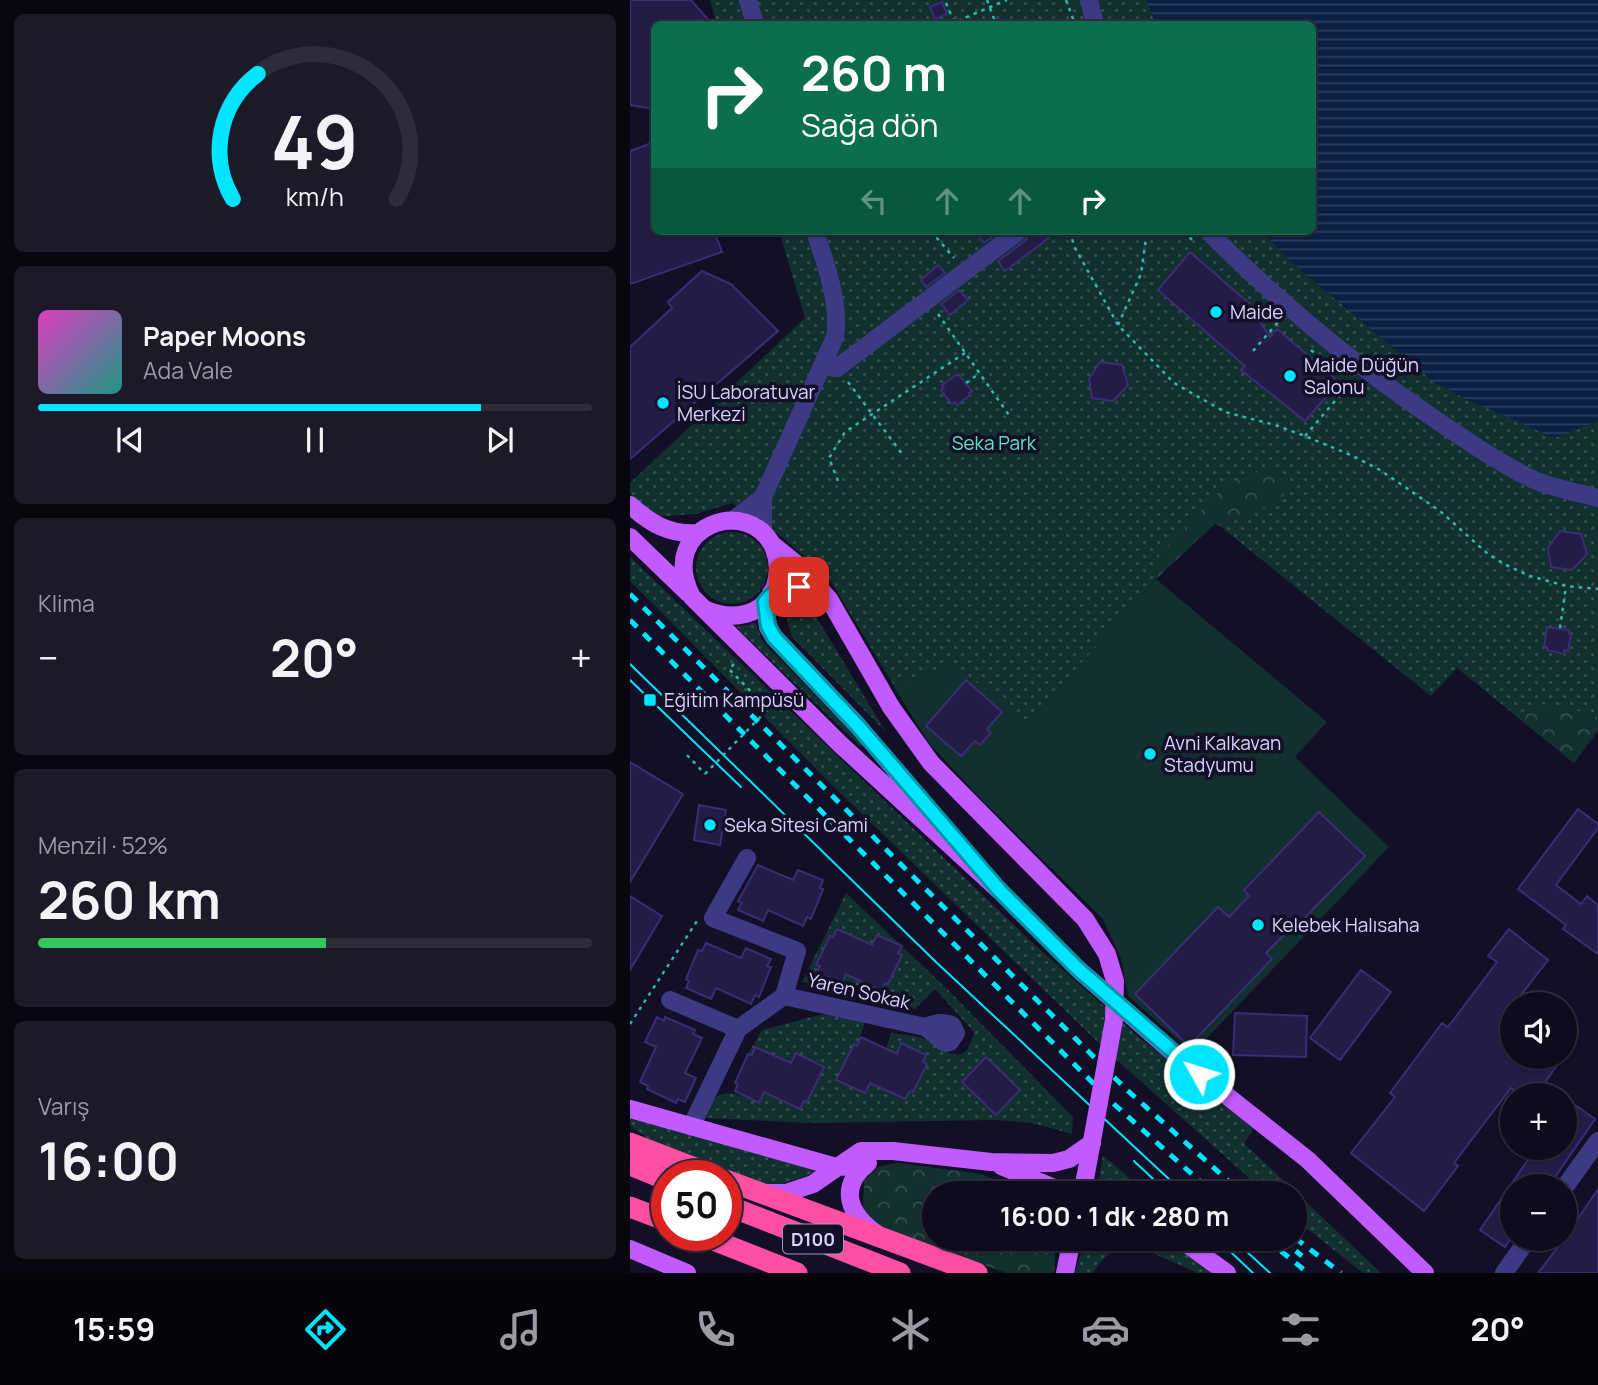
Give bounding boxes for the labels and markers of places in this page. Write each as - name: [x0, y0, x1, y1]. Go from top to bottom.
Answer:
- place label: Maide: [1230, 299, 1283, 325]
- marker: Maide: [1208, 304, 1224, 320]
- place label: Maide Düğün Salonu: [1304, 352, 1419, 400]
- marker: Maide Düğün Salonu: [1282, 368, 1298, 384]
- place label: İSU Laboratuvar Merkezi: [677, 379, 816, 427]
- marker: İSU Laboratuvar Merkezi: [655, 395, 671, 411]
- pin: [769, 557, 829, 617]
- place label: Eğitim Kampüsü: [664, 687, 804, 713]
- marker: Eğitim Kampüsü: [642, 692, 658, 708]
- place label: Avni Kalkavan Stadyumu: [1164, 730, 1281, 778]
- marker: Avni Kalkavan Stadyumu: [1142, 746, 1158, 762]
- place label: Seka Sitesi Cami: [724, 812, 868, 838]
- marker: Seka Sitesi Cami: [702, 817, 718, 833]
- place label: Kelebek Halısaha: [1272, 912, 1420, 938]
- marker: Kelebek Halısaha: [1250, 917, 1266, 933]

